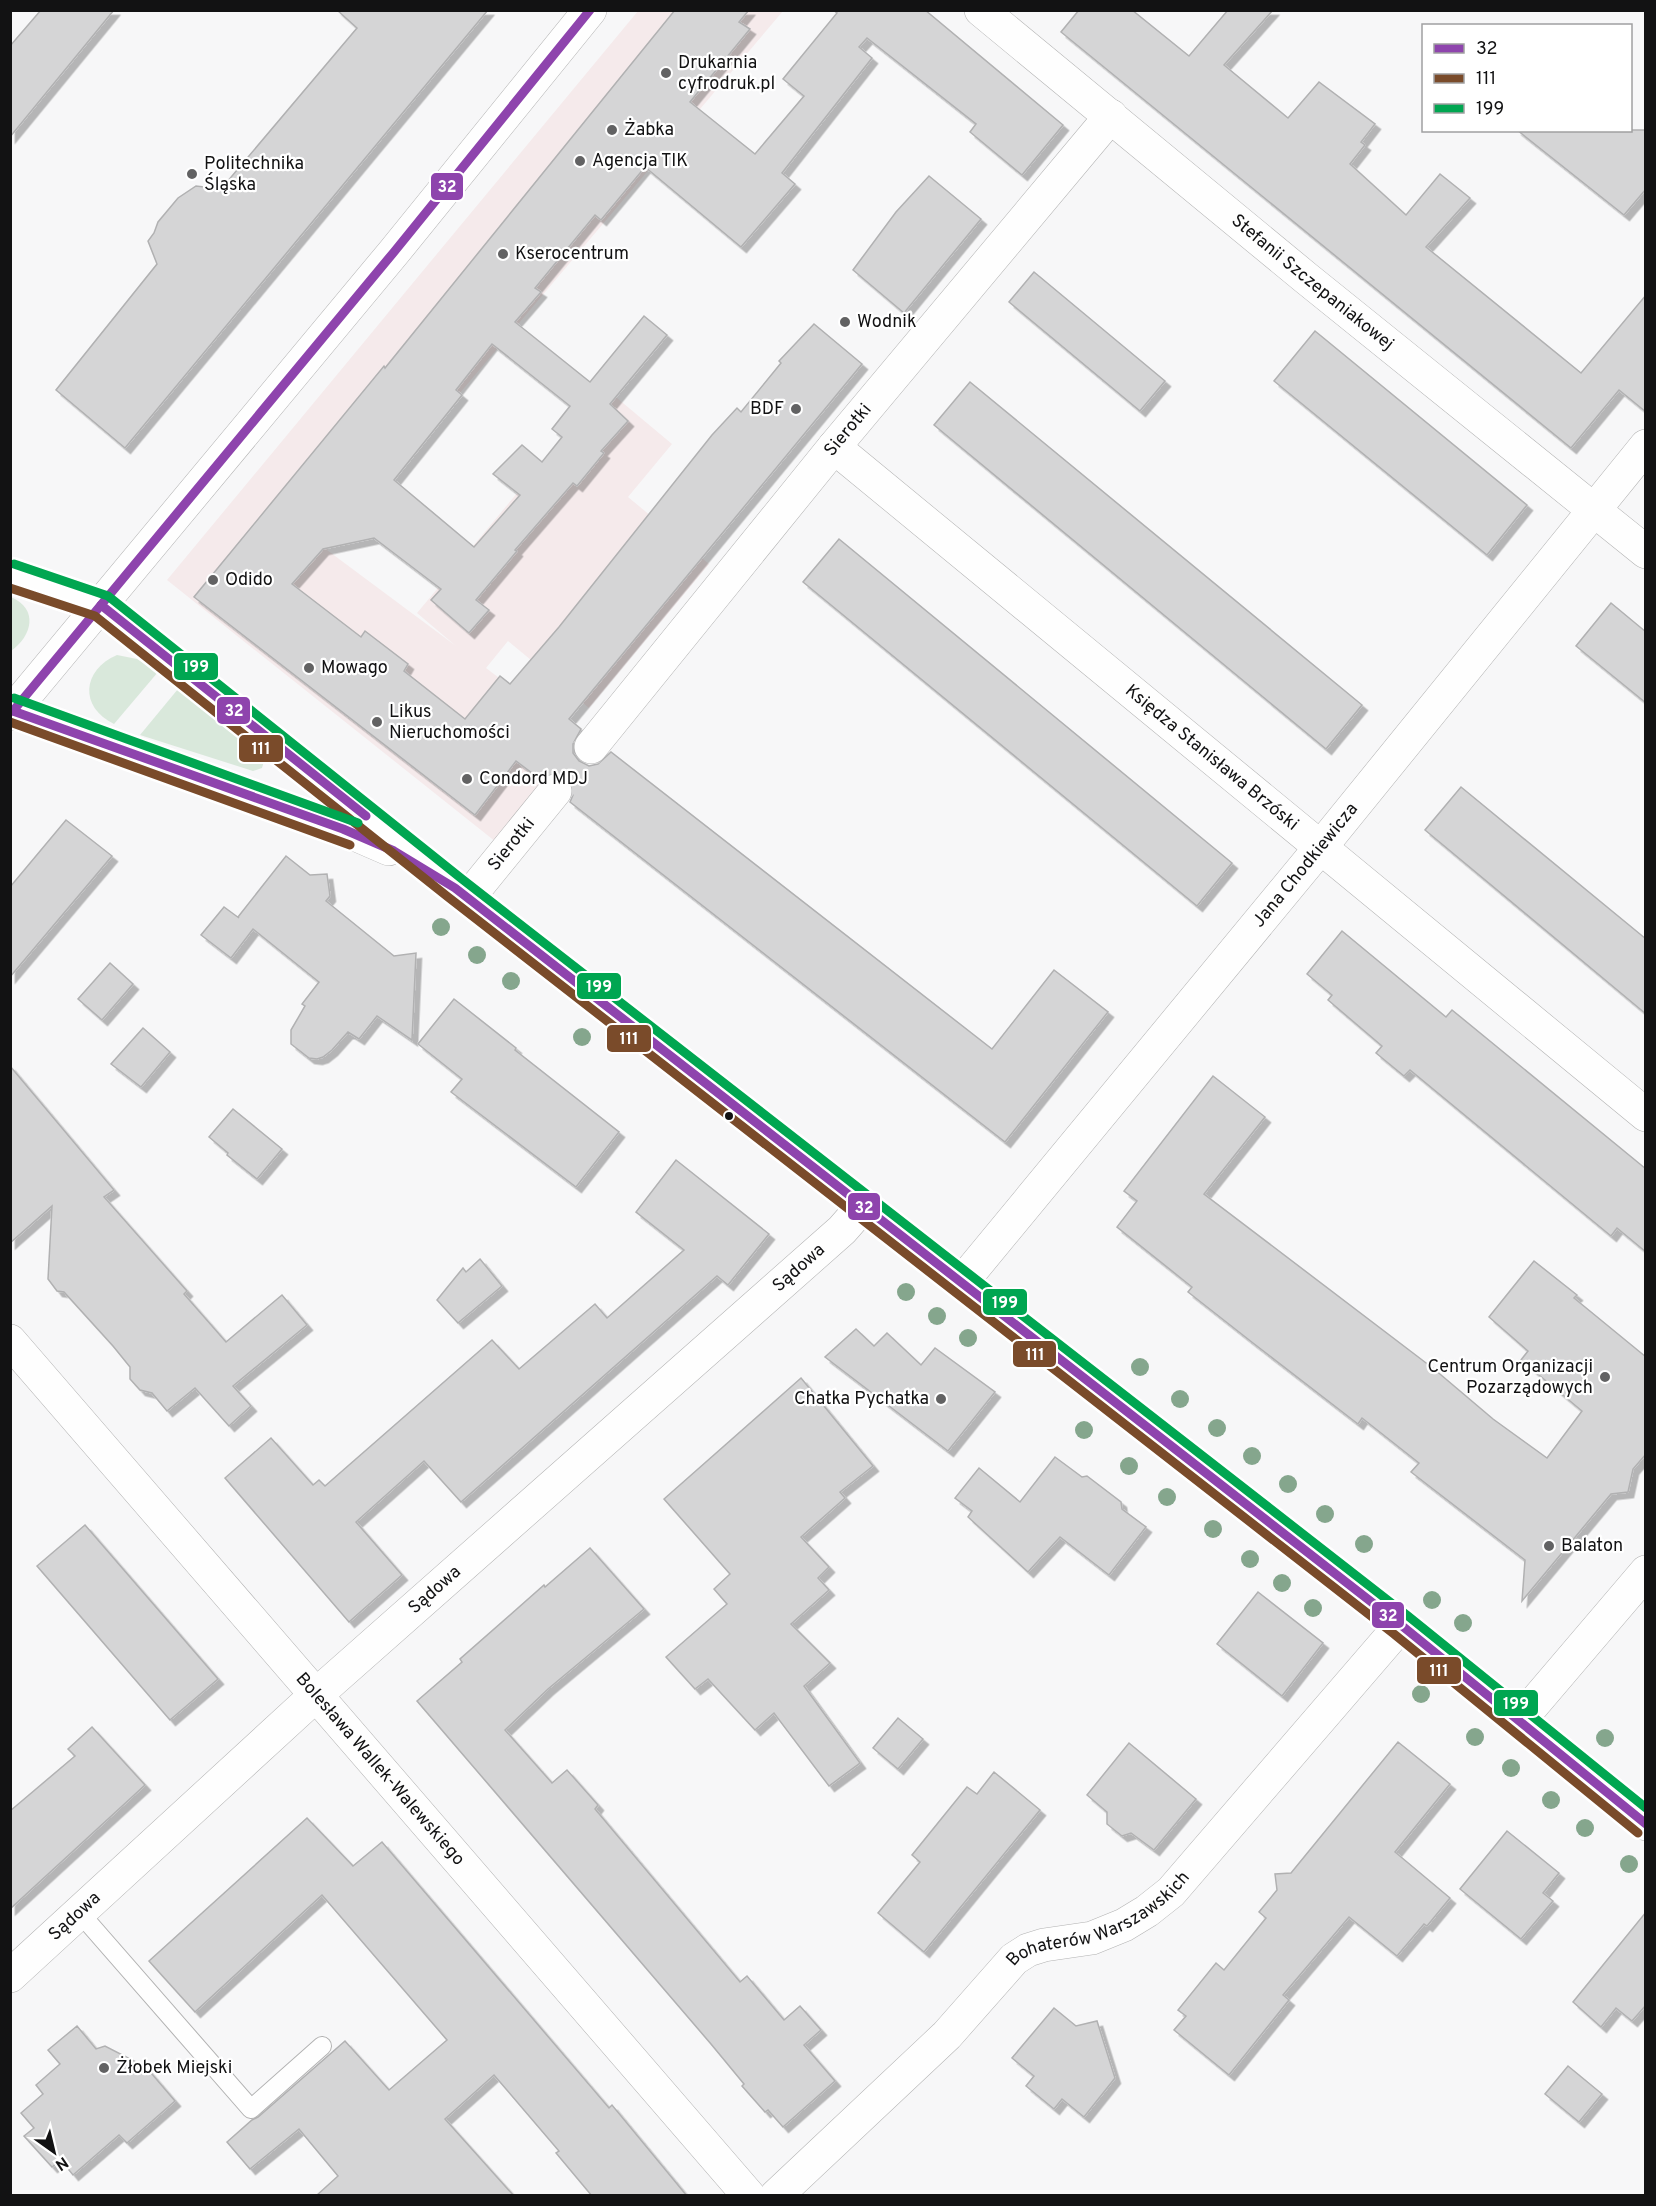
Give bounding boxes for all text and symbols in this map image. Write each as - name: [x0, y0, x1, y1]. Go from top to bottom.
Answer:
- legend: [1422, 24, 1632, 132]
- text: 32: [1476, 38, 1498, 61]
- place label: Drukarnia cyfrodruk.pl: [678, 52, 775, 96]
- marker: Drukarnia cyfrodruk.pl: [659, 66, 673, 80]
- text: 111: [1476, 68, 1496, 91]
- text: 199: [1476, 98, 1504, 121]
- place label: Żabka: [624, 117, 674, 142]
- marker: Żabka: [605, 123, 619, 137]
- place label: Agencja TIK: [592, 150, 688, 173]
- place label: Politechnika Śląska: [204, 153, 304, 197]
- marker: Agencja TIK: [573, 154, 587, 168]
- marker: Politechnika Śląska: [185, 167, 199, 181]
- line badge: 32: [430, 172, 464, 201]
- text: 32: [437, 178, 457, 198]
- street label: Stefanii Szczepaniakowej: [1226, 209, 1398, 356]
- place label: Kserocentrum: [515, 243, 629, 266]
- marker: Kserocentrum: [496, 247, 510, 261]
- place label: Wodnik: [857, 311, 916, 334]
- marker: Wodnik: [838, 315, 852, 329]
- place label: BDF: [750, 398, 784, 421]
- street label: Sierotki: [819, 399, 877, 461]
- marker: BDF: [789, 402, 803, 416]
- place label: Odido: [225, 569, 273, 592]
- marker: Odido: [206, 573, 220, 587]
- line badge: 199: [173, 652, 219, 681]
- place label: Mowago: [321, 657, 388, 680]
- text: 199: [183, 658, 209, 678]
- marker: Mowago: [302, 661, 316, 675]
- street label: Księdza Stanisława Brzóski: [1120, 679, 1303, 836]
- line badge: 32: [216, 696, 251, 725]
- place label: Likus Nieruchomości: [389, 701, 510, 745]
- text: 32: [224, 702, 244, 722]
- marker: Likus Nieruchomości: [370, 715, 384, 729]
- line badge: 111: [238, 734, 284, 763]
- text: 111: [251, 740, 271, 760]
- place label: Condord MDJ: [479, 768, 588, 791]
- marker: Condord MDJ: [460, 772, 474, 786]
- street label: Jana Chodkiewicza: [1248, 798, 1363, 932]
- street label: Sierotki: [483, 813, 540, 876]
- line badge: 199: [576, 972, 622, 1000]
- text: 199: [586, 978, 612, 998]
- line badge: 111: [606, 1024, 652, 1053]
- text: 111: [619, 1030, 639, 1050]
- unlabelled marker: [723, 1110, 735, 1122]
- line badge: 32: [847, 1192, 881, 1221]
- text: 32: [854, 1199, 874, 1219]
- street label: Sądowa: [768, 1239, 830, 1297]
- line badge: 199: [982, 1288, 1028, 1316]
- text: 199: [992, 1294, 1018, 1314]
- line badge: 111: [1012, 1340, 1057, 1368]
- text: 111: [1025, 1346, 1045, 1366]
- place label: Centrum Organizacji Pozarządowych: [1427, 1356, 1593, 1400]
- marker: Centrum Organizacji Pozarządowych: [1598, 1370, 1612, 1384]
- place label: Chatka Pychatka: [794, 1388, 929, 1411]
- marker: Chatka Pychatka: [934, 1392, 948, 1406]
- place label: Balaton: [1561, 1535, 1623, 1558]
- marker: Balaton: [1542, 1539, 1556, 1553]
- street label: Sądowa: [404, 1561, 466, 1619]
- line badge: 32: [1371, 1601, 1405, 1629]
- text: 32: [1378, 1607, 1398, 1627]
- line badge: 111: [1416, 1656, 1462, 1685]
- text: 111: [1429, 1662, 1449, 1682]
- street label: Bolesława Wallek-Walewskiego: [290, 1668, 470, 1871]
- line badge: 199: [1493, 1689, 1539, 1717]
- text: 199: [1503, 1695, 1529, 1715]
- street label: Bohaterów Warszawskich: [1001, 1867, 1195, 1971]
- street label: Sądowa: [44, 1887, 106, 1946]
- place label: Żłobek Miejski: [116, 2055, 232, 2080]
- marker: Żłobek Miejski: [97, 2061, 111, 2075]
- north arrow: [24, 2122, 84, 2182]
- text: N: [51, 2151, 72, 2174]

